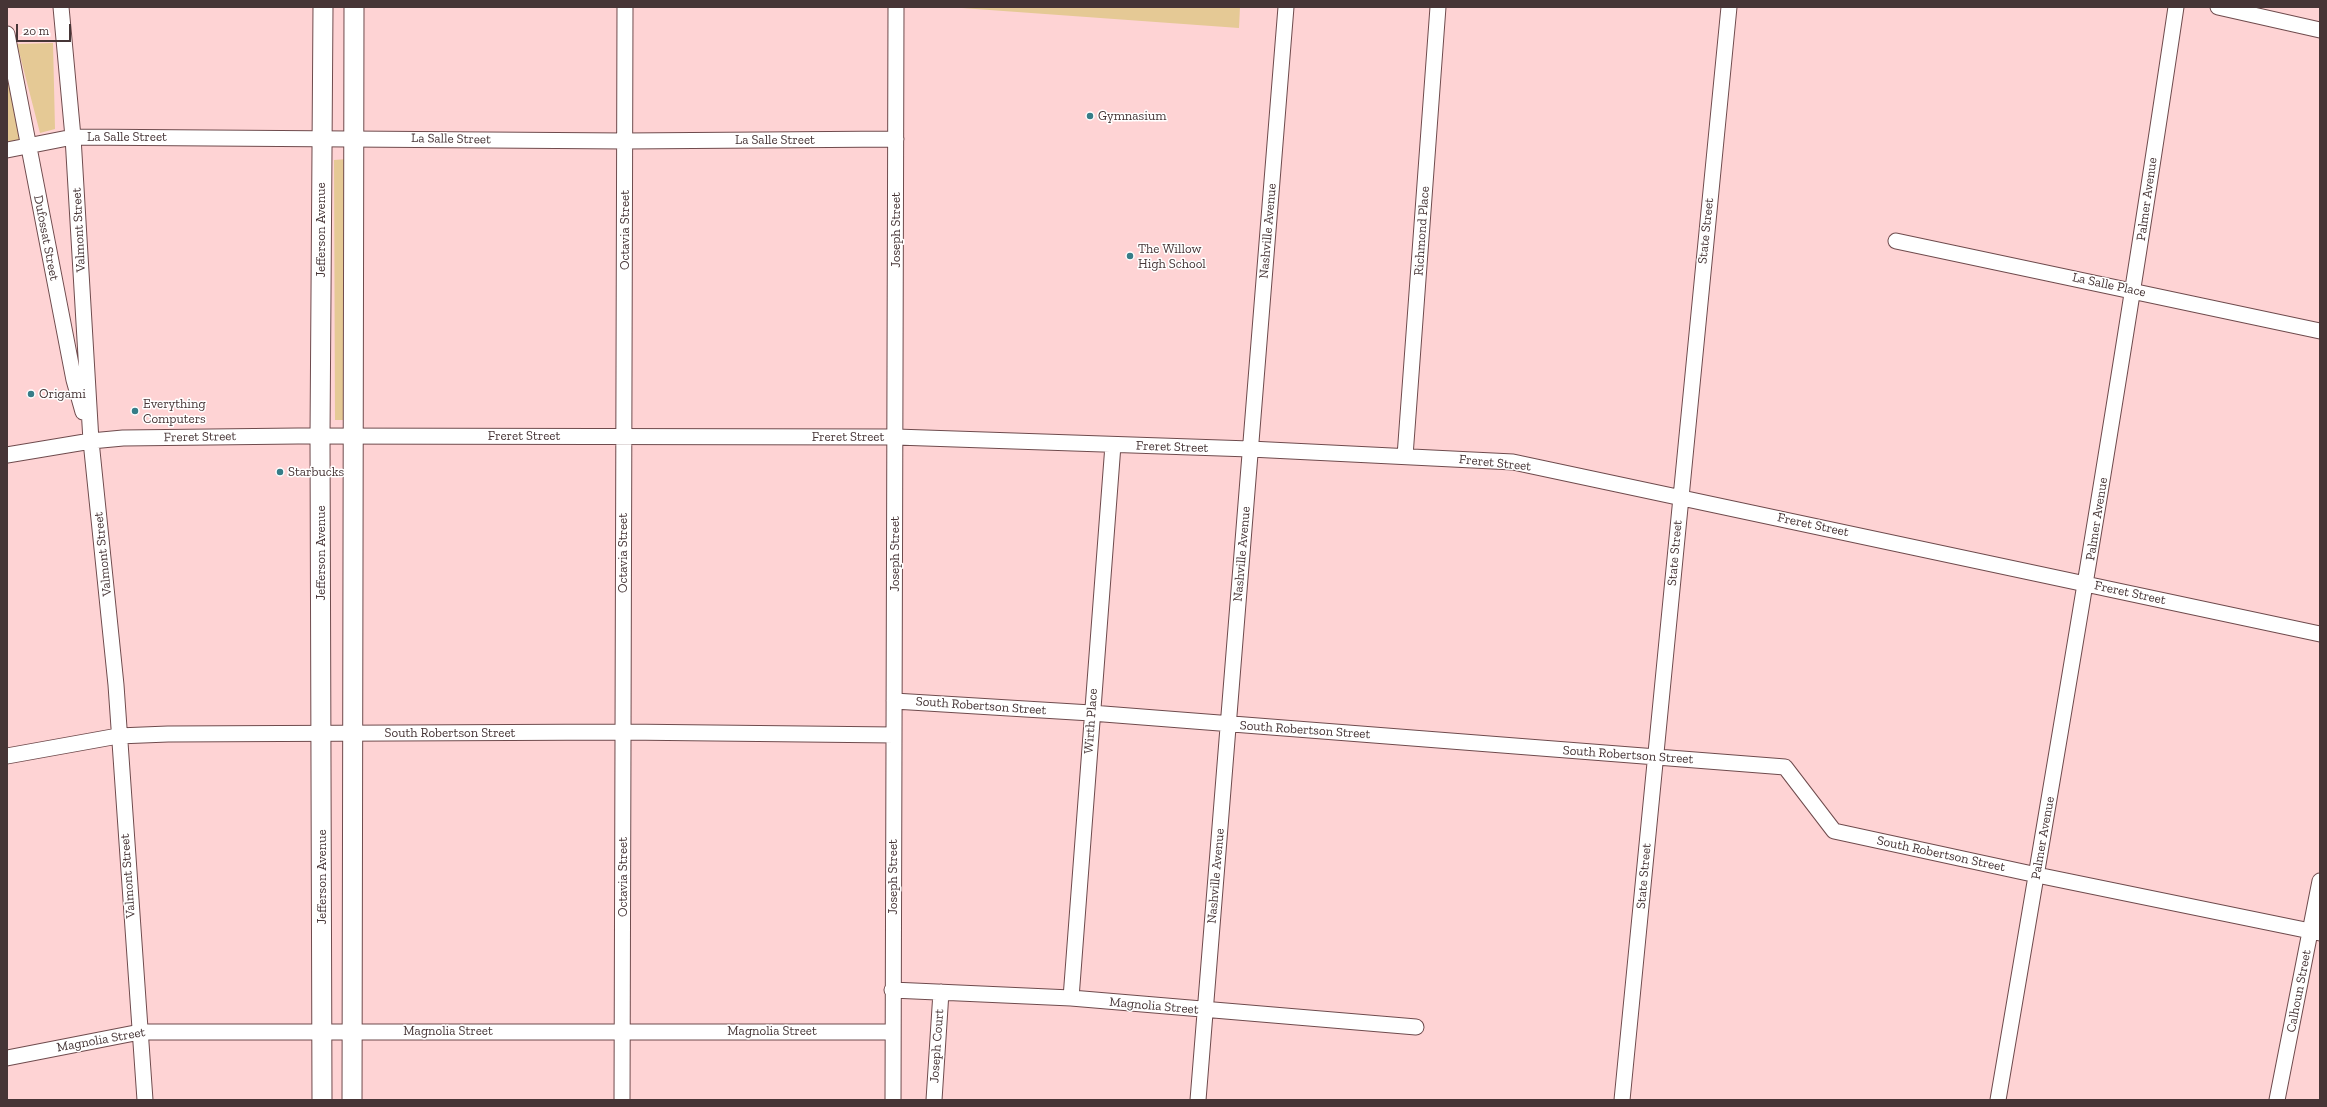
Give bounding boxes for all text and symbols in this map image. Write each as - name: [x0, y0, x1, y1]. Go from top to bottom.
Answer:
- scale bar: [18, 16, 73, 42]
- text: 20 m: [23, 24, 49, 38]
- place label: Gymnasium: [1098, 108, 1166, 124]
- marker: Gymnasium: [1085, 111, 1095, 121]
- street label: La Salle Street: [87, 129, 167, 145]
- street label: La Salle Street: [411, 131, 491, 147]
- street label: La Salle Street: [735, 132, 815, 148]
- street label: Palmer Avenue: [2133, 156, 2161, 242]
- street label: Jefferson Avenue: [313, 182, 329, 278]
- street label: Nashville Avenue: [1256, 183, 1280, 279]
- street label: Richmond Place: [1411, 186, 1433, 276]
- street label: Valmont Street: [69, 187, 89, 273]
- street label: Octavia Street: [617, 190, 633, 270]
- street label: Joseph Street: [888, 192, 904, 268]
- street label: Dufossat Street: [30, 194, 62, 282]
- street label: State Street: [1695, 197, 1717, 265]
- place label: The Willow High School: [1138, 241, 1206, 272]
- marker: The Willow High School: [1125, 251, 1135, 261]
- street label: La Salle Place: [2071, 270, 2147, 300]
- place label: Origami: [39, 386, 86, 402]
- marker: Origami: [26, 389, 36, 399]
- place label: Everything Computers: [143, 396, 206, 427]
- marker: Everything Computers: [130, 406, 140, 416]
- street label: Freret Street: [488, 428, 560, 444]
- street label: Freret Street: [164, 429, 236, 445]
- street label: Freret Street: [812, 429, 884, 445]
- street label: Freret Street: [1136, 438, 1208, 456]
- street label: Freret Street: [1458, 451, 1532, 475]
- place label: Starbucks: [288, 464, 344, 480]
- marker: Starbucks: [275, 467, 285, 477]
- street label: Palmer Avenue: [2083, 476, 2111, 562]
- street label: Jefferson Avenue: [313, 505, 329, 601]
- street label: Nashville Avenue: [1230, 506, 1254, 602]
- street label: Freret Street: [1776, 510, 1850, 540]
- street label: Valmont Street: [91, 511, 115, 597]
- street label: Octavia Street: [615, 513, 631, 593]
- street label: Joseph Street: [887, 516, 903, 592]
- street label: State Street: [1664, 519, 1686, 587]
- street label: Freret Street: [2093, 578, 2167, 608]
- street label: Wirth Place: [1081, 688, 1101, 754]
- street label: South Robertson Street: [915, 694, 1047, 718]
- street label: South Robertson Street: [1239, 718, 1371, 742]
- street label: South Robertson Street: [385, 725, 515, 741]
- street label: South Robertson Street: [1562, 743, 1694, 767]
- street label: Palmer Avenue: [2028, 795, 2058, 881]
- street label: Nashville Avenue: [1204, 828, 1228, 924]
- street label: Jefferson Avenue: [314, 829, 330, 925]
- street label: Valmont Street: [117, 833, 139, 919]
- street label: South Robertson Street: [1875, 833, 2007, 875]
- street label: Octavia Street: [615, 837, 631, 917]
- street label: Joseph Street: [885, 839, 901, 915]
- street label: State Street: [1633, 842, 1655, 910]
- street label: Calhoun Street: [2283, 948, 2315, 1034]
- street label: Magnolia Street: [1109, 994, 1199, 1018]
- street label: Joseph Court: [927, 1008, 947, 1084]
- street label: Magnolia Street: [403, 1023, 493, 1039]
- street label: Magnolia Street: [727, 1023, 817, 1039]
- street label: Magnolia Street: [56, 1025, 146, 1055]

